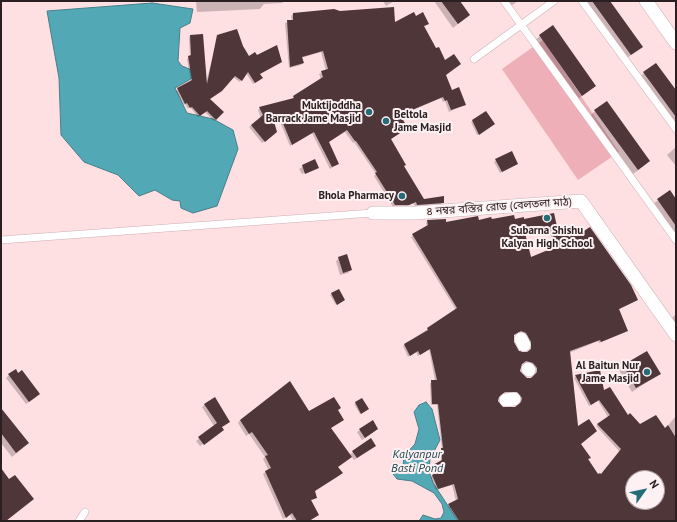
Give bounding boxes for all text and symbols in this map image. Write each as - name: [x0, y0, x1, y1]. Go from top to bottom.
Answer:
- place label: Muktijoddha Barrack Jame Masjid: [266, 99, 361, 125]
- marker: Muktijoddha Barrack Jame Masjid: [364, 107, 374, 117]
- place label: Beltola Jame Masjid: [394, 108, 451, 134]
- marker: Beltola Jame Masjid: [381, 116, 391, 126]
- place label: Bhola Pharmacy: [318, 189, 394, 203]
- marker: Bhola Pharmacy: [397, 191, 407, 201]
- street label: ৪ নম্বর বস্তির রোড (বেলতলা মাঠ): [426, 195, 572, 219]
- marker: Subarna Shishu Kalyan High School: [542, 213, 552, 223]
- place label: Subarna Shishu Kalyan High School: [501, 224, 593, 250]
- place label: Al Baitun Nur Jame Masjid: [576, 359, 639, 385]
- marker: Al Baitun Nur Jame Masjid: [642, 367, 652, 377]
- water label: Kalyanpur Basti Pond: [391, 448, 443, 476]
- north arrow: [625, 470, 665, 510]
- text: N: [646, 477, 662, 491]

